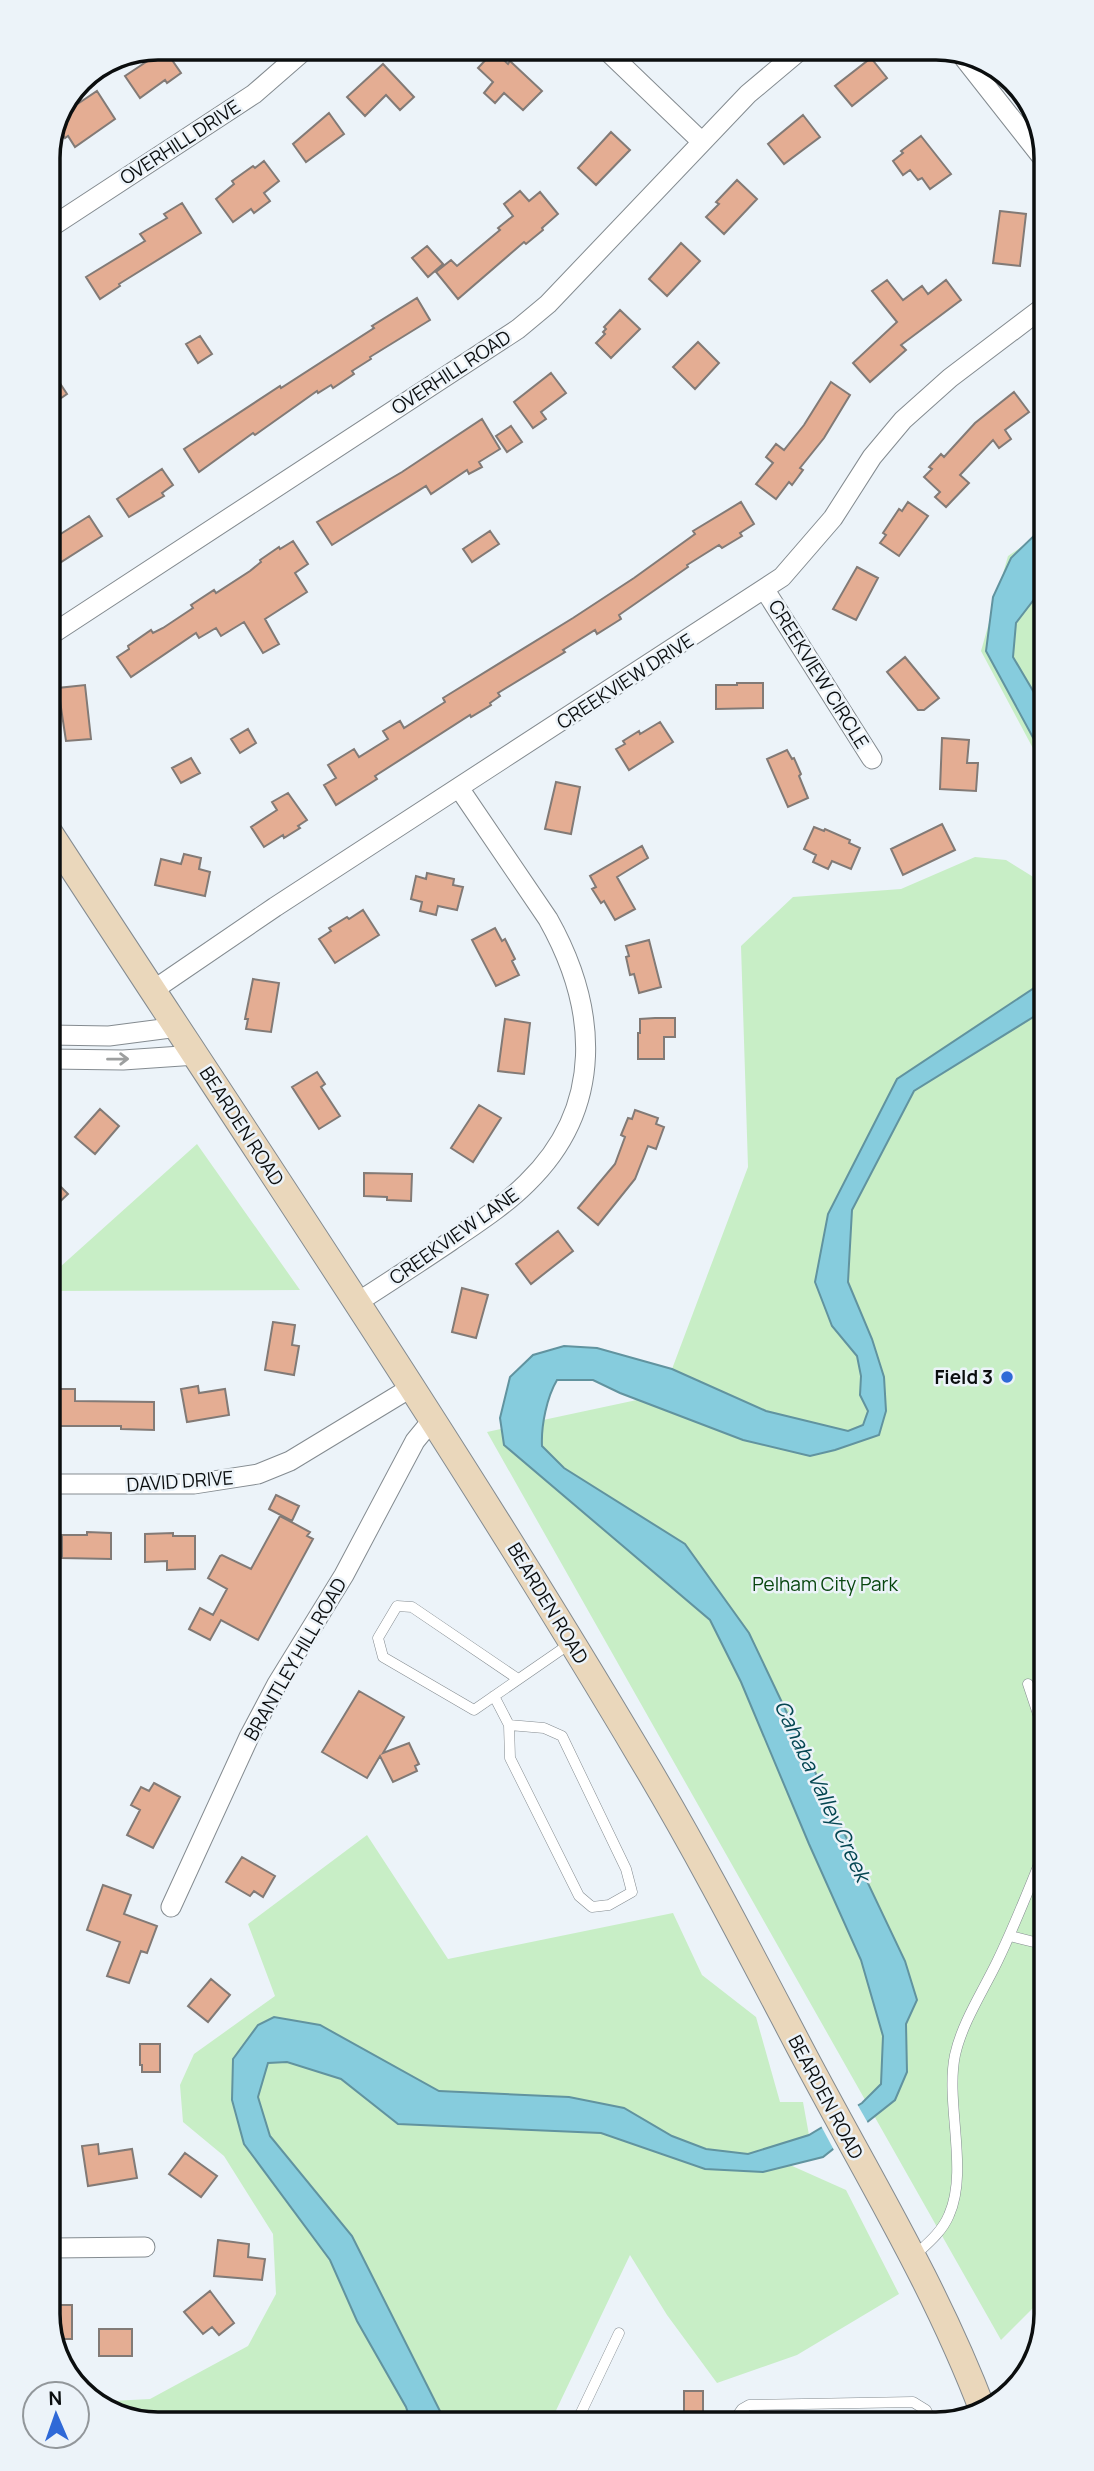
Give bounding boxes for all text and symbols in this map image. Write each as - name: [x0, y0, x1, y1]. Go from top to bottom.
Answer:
- street label: OVERHILL DRIVE: [115, 93, 245, 191]
- street label: OVERHILL ROAD: [386, 324, 516, 420]
- street label: CREEKVIEW CIRCLE: [763, 595, 875, 753]
- street label: CREEKVIEW DRIVE: [552, 627, 698, 735]
- one-way arrow: [106, 1052, 129, 1066]
- street label: BEARDEN ROAD: [194, 1061, 290, 1191]
- street label: CREEKVIEW LANE: [384, 1182, 524, 1290]
- place label: Field 3: [934, 1364, 993, 1390]
- marker: Field 3: [999, 1369, 1015, 1385]
- street label: DAVID DRIVE: [126, 1464, 234, 1498]
- street label: BEARDEN ROAD: [502, 1538, 594, 1668]
- park label: Pelham City Park: [752, 1571, 898, 1597]
- street label: BRANTLEY HILL ROAD: [238, 1573, 352, 1745]
- water label: Cahaba Valley Creek: [769, 1695, 878, 1888]
- street label: BEARDEN ROAD: [782, 2030, 870, 2164]
- north arrow: [21, 2380, 91, 2450]
- text: N: [48, 2385, 63, 2411]

